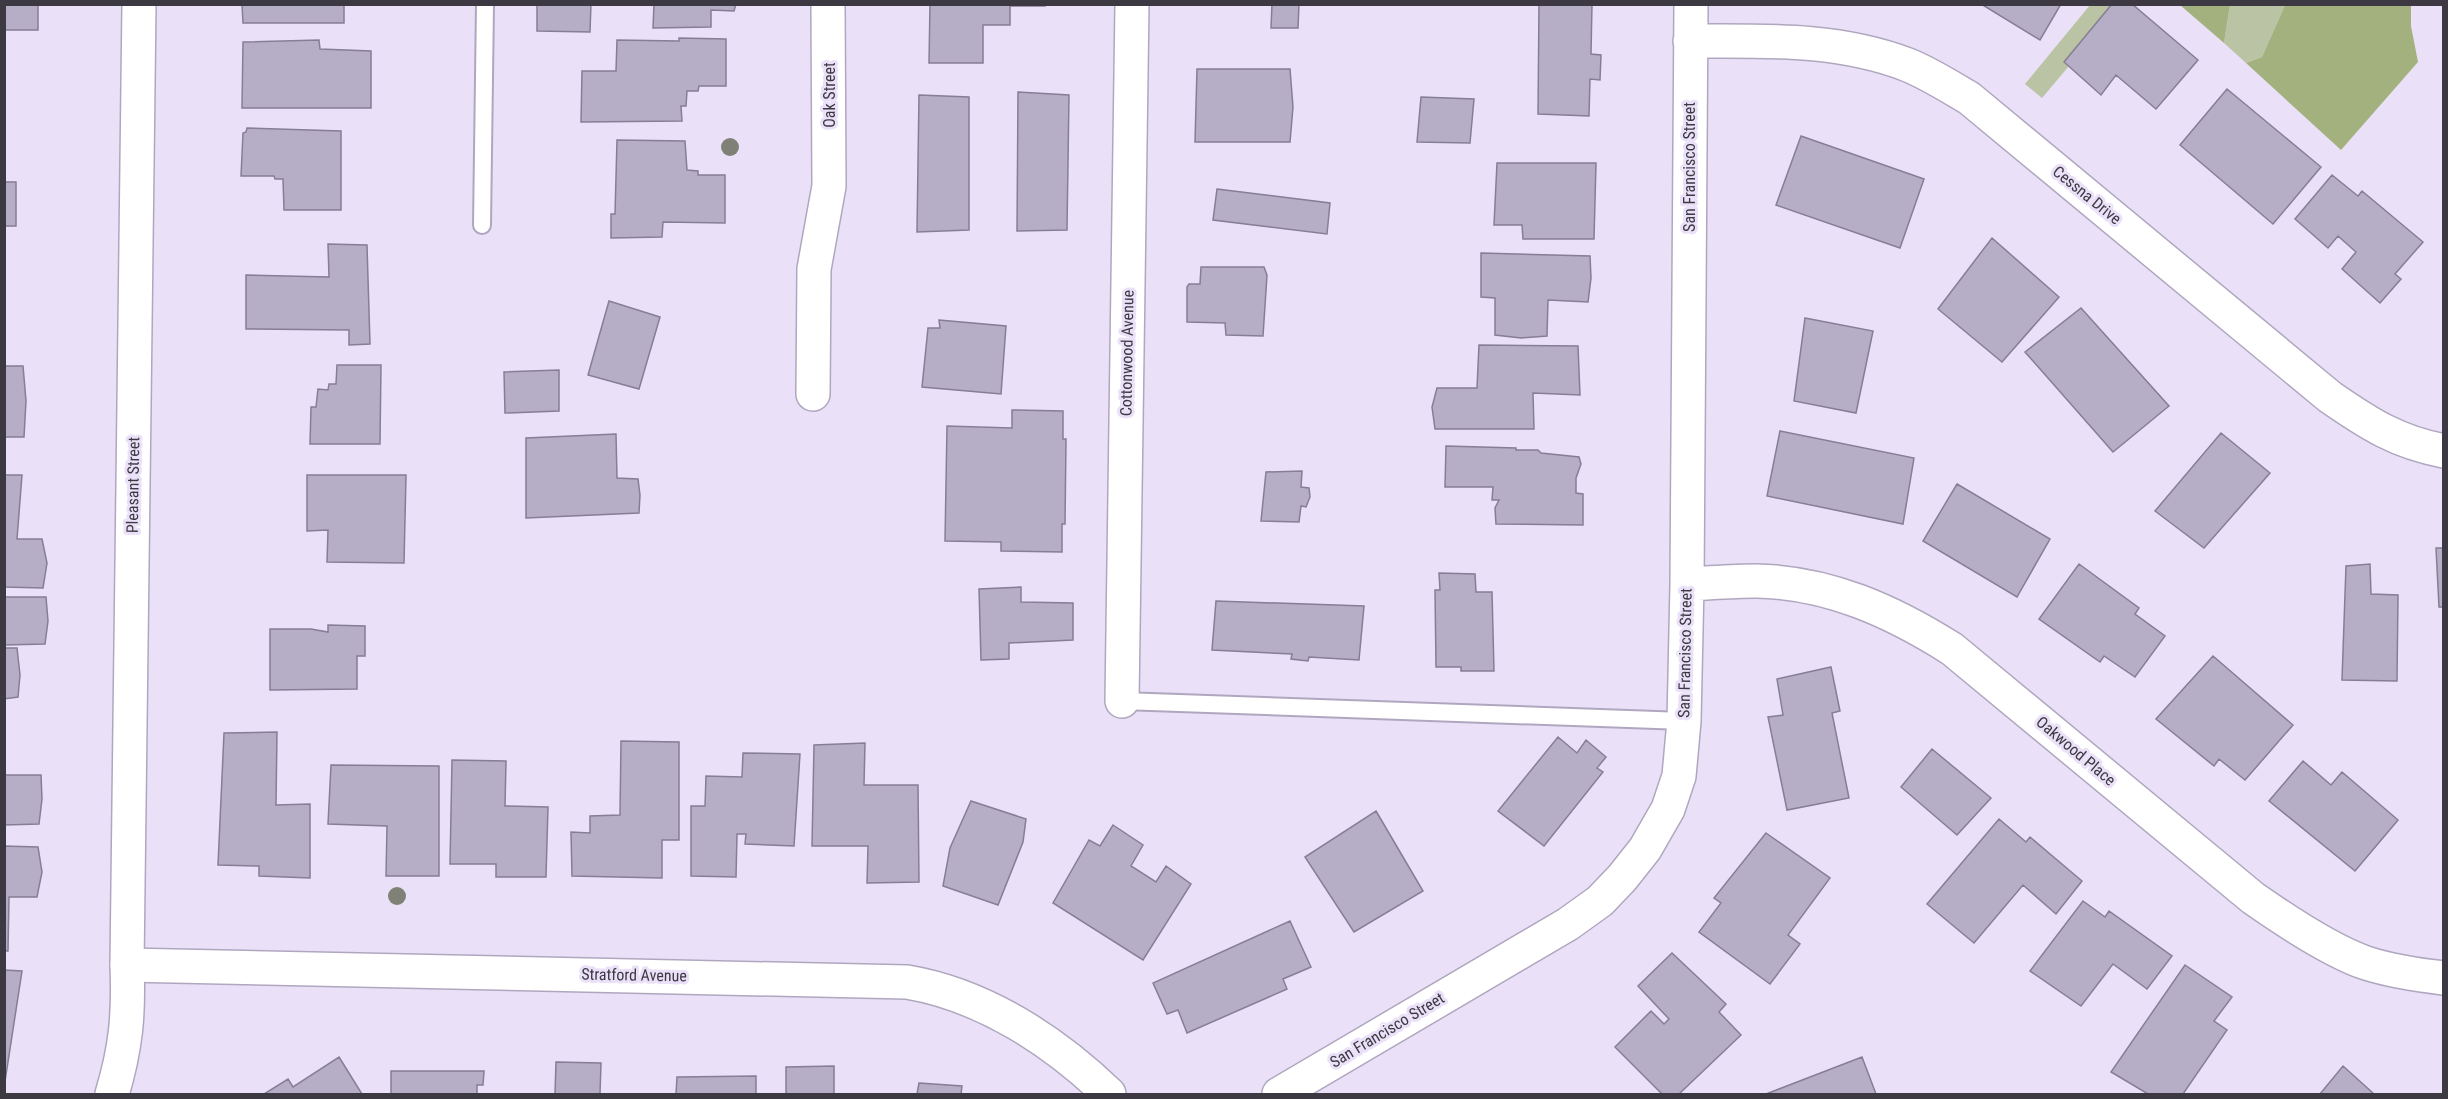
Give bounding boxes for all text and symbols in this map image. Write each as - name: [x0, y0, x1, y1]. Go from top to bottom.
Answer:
- street label: Oak Street: [820, 62, 839, 128]
- street label: San Francisco Street: [1680, 102, 1699, 232]
- street label: Cessna Drive: [2049, 162, 2125, 228]
- street label: Cottonwood Avenue: [1116, 290, 1138, 416]
- street label: Pleasant Street: [123, 436, 143, 533]
- street label: San Francisco Street: [1674, 588, 1696, 718]
- street label: Oakwood Place: [2032, 712, 2120, 790]
- street label: Stratford Avenue: [581, 965, 687, 985]
- street label: San Francisco Street: [1326, 988, 1448, 1072]

